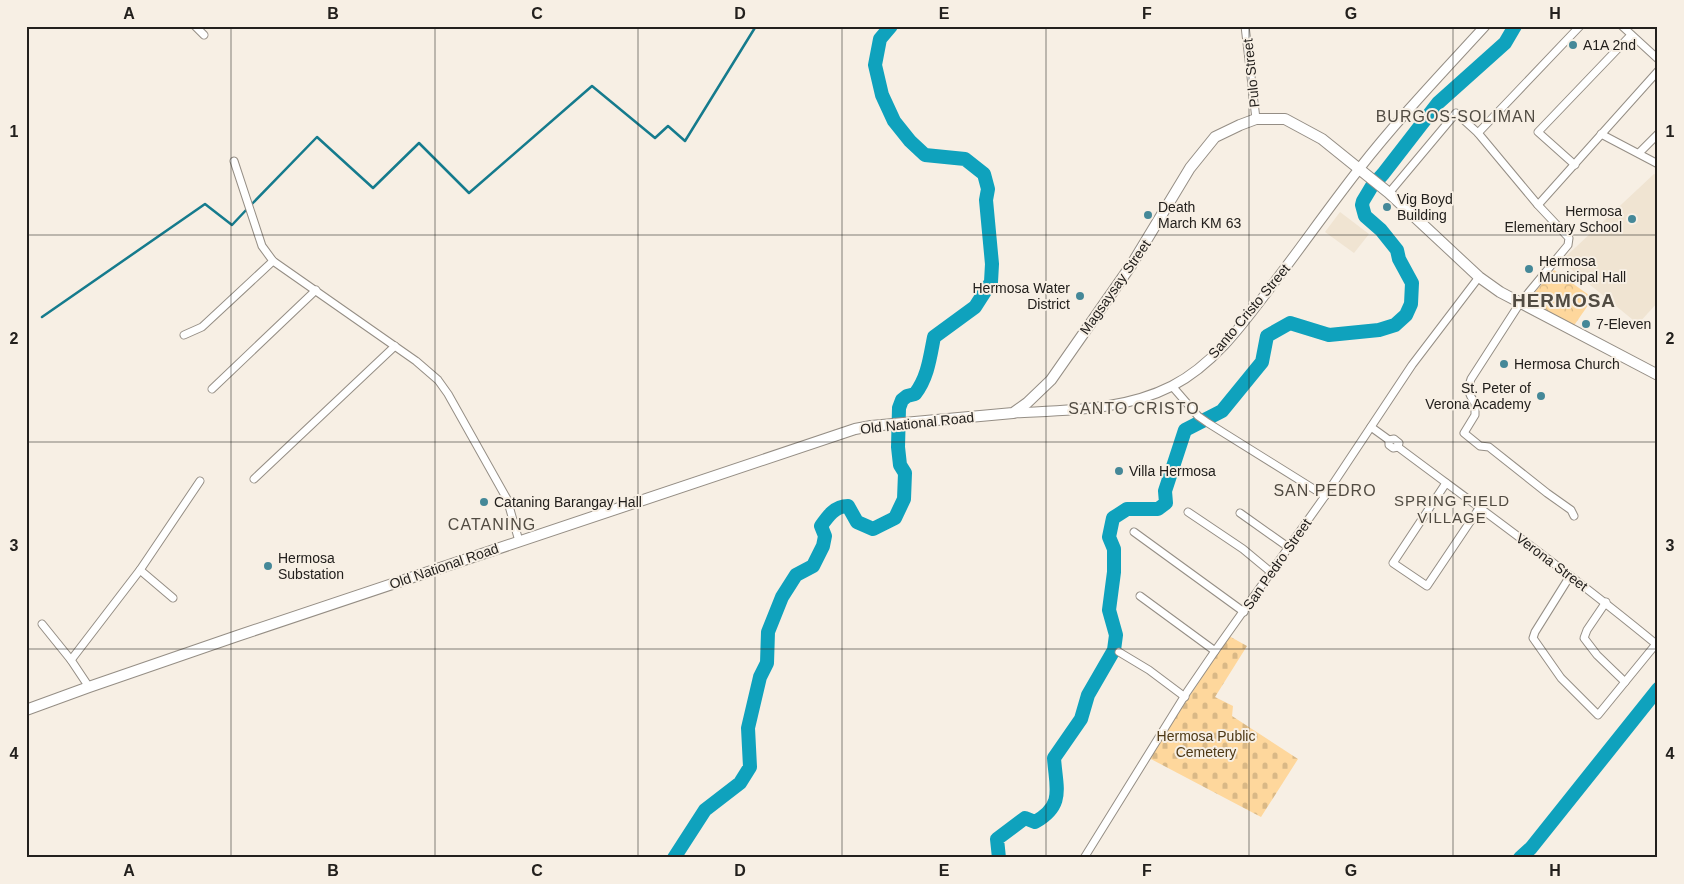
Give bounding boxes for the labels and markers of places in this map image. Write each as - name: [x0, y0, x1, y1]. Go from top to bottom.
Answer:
- place label: A1A 2nd: [1583, 37, 1636, 53]
- marker: A1A 2nd: [1567, 39, 1579, 51]
- place label: Vig Boyd Building: [1397, 191, 1453, 223]
- place label: Death March KM 63: [1158, 199, 1241, 231]
- marker: Vig Boyd Building: [1381, 201, 1393, 213]
- place label: Hermosa Elementary School: [1504, 203, 1622, 235]
- marker: Death March KM 63: [1142, 209, 1154, 221]
- marker: Hermosa Elementary School: [1626, 213, 1638, 225]
- place label: Hermosa Municipal Hall: [1539, 253, 1626, 285]
- marker: Hermosa Municipal Hall: [1523, 263, 1535, 275]
- place label: Hermosa Water District: [972, 280, 1070, 312]
- marker: Hermosa Water District: [1074, 290, 1086, 302]
- place label: 7-Eleven: [1596, 316, 1651, 332]
- marker: 7-Eleven: [1580, 318, 1592, 330]
- place label: Hermosa Church: [1514, 356, 1620, 372]
- marker: Hermosa Church: [1498, 358, 1510, 370]
- place label: St. Peter of Verona Academy: [1425, 380, 1531, 412]
- marker: St. Peter of Verona Academy: [1535, 390, 1547, 402]
- place label: Villa Hermosa: [1129, 463, 1216, 479]
- marker: Villa Hermosa: [1113, 465, 1125, 477]
- place label: Cataning Barangay Hall: [494, 494, 642, 510]
- marker: Cataning Barangay Hall: [478, 496, 490, 508]
- place label: Hermosa Substation: [278, 550, 344, 582]
- marker: Hermosa Substation: [262, 560, 274, 572]

